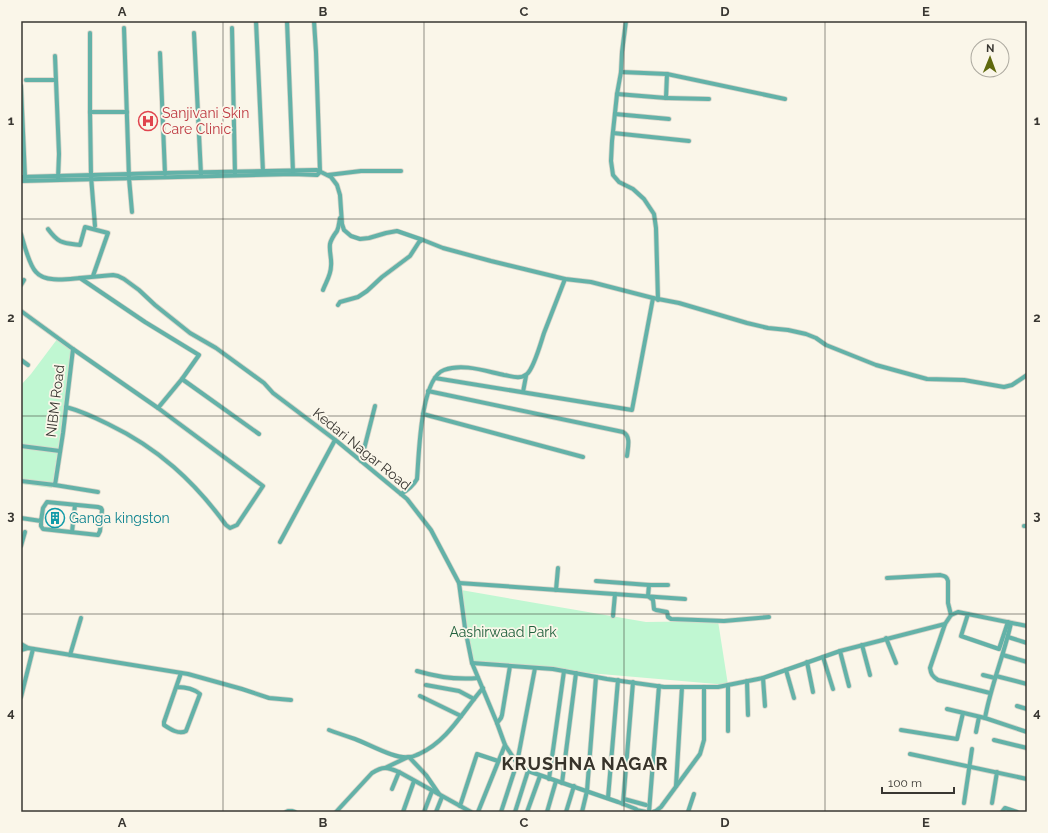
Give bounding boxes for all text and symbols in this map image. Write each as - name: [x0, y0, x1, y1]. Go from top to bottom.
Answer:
- text: A: [118, 4, 127, 19]
- text: B: [319, 4, 328, 19]
- text: C: [520, 4, 529, 19]
- text: D: [720, 4, 730, 19]
- text: E: [922, 4, 930, 19]
- north arrow: [970, 38, 1010, 78]
- text: N: [986, 42, 994, 55]
- place label: Sanjivani Skin Care Clinic: [162, 105, 249, 137]
- hospital icon: Sanjivani Skin Care Clinic: [137, 110, 159, 132]
- text: 1: [8, 113, 15, 128]
- text: 1: [1034, 113, 1041, 128]
- text: 2: [7, 310, 15, 325]
- text: 2: [1033, 310, 1041, 325]
- street label: NIBM Road: [43, 364, 67, 438]
- street label: Kedari Nagar Road: [310, 405, 414, 493]
- building icon: Ganga kingston: [44, 507, 66, 529]
- text: 3: [7, 508, 15, 523]
- text: 3: [1033, 508, 1041, 523]
- place label: Ganga kingston: [69, 510, 170, 526]
- park label: Aashirwaad Park: [449, 624, 557, 640]
- text: 4: [7, 705, 15, 720]
- text: 4: [1033, 705, 1041, 720]
- district label: KRUSHNA NAGAR: [502, 753, 668, 774]
- scale bar: [882, 769, 954, 795]
- text: 100 m: [888, 776, 922, 790]
- text: A: [118, 815, 127, 830]
- text: B: [319, 815, 328, 830]
- text: C: [520, 815, 529, 830]
- text: D: [720, 815, 730, 830]
- text: E: [922, 815, 930, 830]

